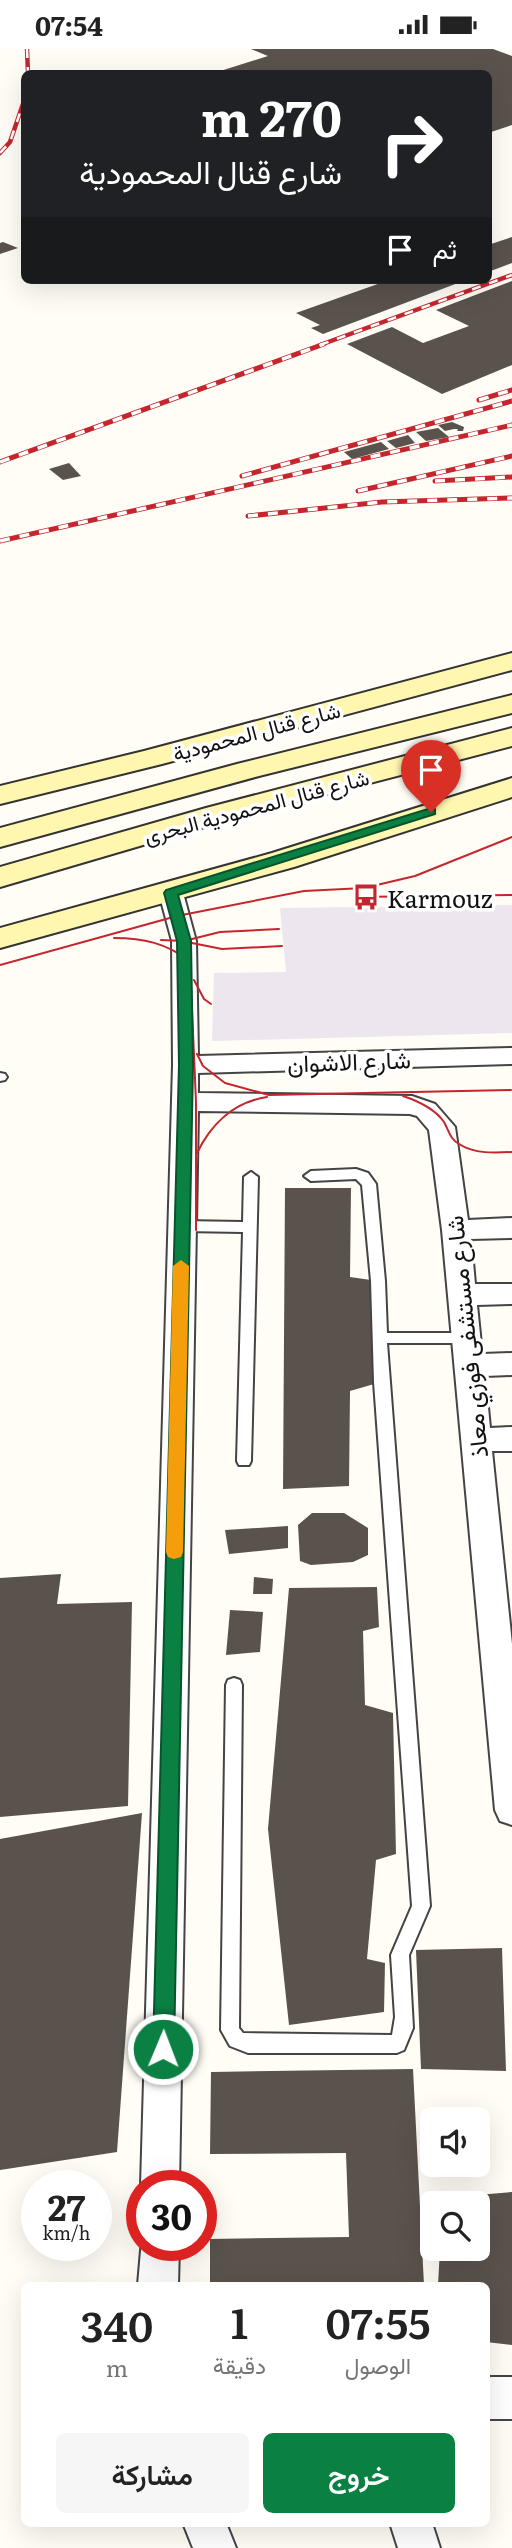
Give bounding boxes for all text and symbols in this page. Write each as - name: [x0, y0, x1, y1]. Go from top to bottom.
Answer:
- text: 07:54: [35, 5, 103, 44]
- text: 270 m: [201, 79, 342, 152]
- icon: right: [366, 98, 457, 189]
- text: شارع قنال المحمودية: [79, 146, 342, 194]
- text: ثم: [433, 228, 457, 267]
- icon: arrive: [381, 231, 419, 269]
- street label: شارع قنال المحمودية: [169, 693, 344, 768]
- pin: [401, 740, 461, 812]
- icon: arrive: [412, 751, 450, 789]
- street label: شارع قنال المحمودية البحرى: [140, 760, 372, 851]
- place label: Karmouz: [387, 880, 493, 915]
- bus stop icon: Karmouz: [351, 882, 381, 912]
- street label: شارع الاشوان: [287, 1040, 411, 1081]
- street label: شارع مستشفى فوزي معاذ: [435, 1214, 499, 1460]
- position arrow: [126, 2012, 200, 2086]
- map controls: [420, 2107, 490, 2261]
- button: sound: [420, 2107, 490, 2177]
- speed limit sign: 30: [126, 2170, 217, 2261]
- text: 27: [48, 2180, 85, 2232]
- button: search: [420, 2191, 490, 2261]
- text: km/h: [43, 2219, 90, 2246]
- text: 1: [231, 2290, 248, 2352]
- text: 07:55: [326, 2290, 430, 2352]
- text: 340: [81, 2293, 153, 2355]
- text: دقيقة: [213, 2347, 266, 2381]
- text: الوصول: [345, 2347, 411, 2381]
- text: m: [106, 2350, 128, 2384]
- button: مشاركة: [56, 2433, 249, 2513]
- button: خروج: [263, 2433, 455, 2513]

